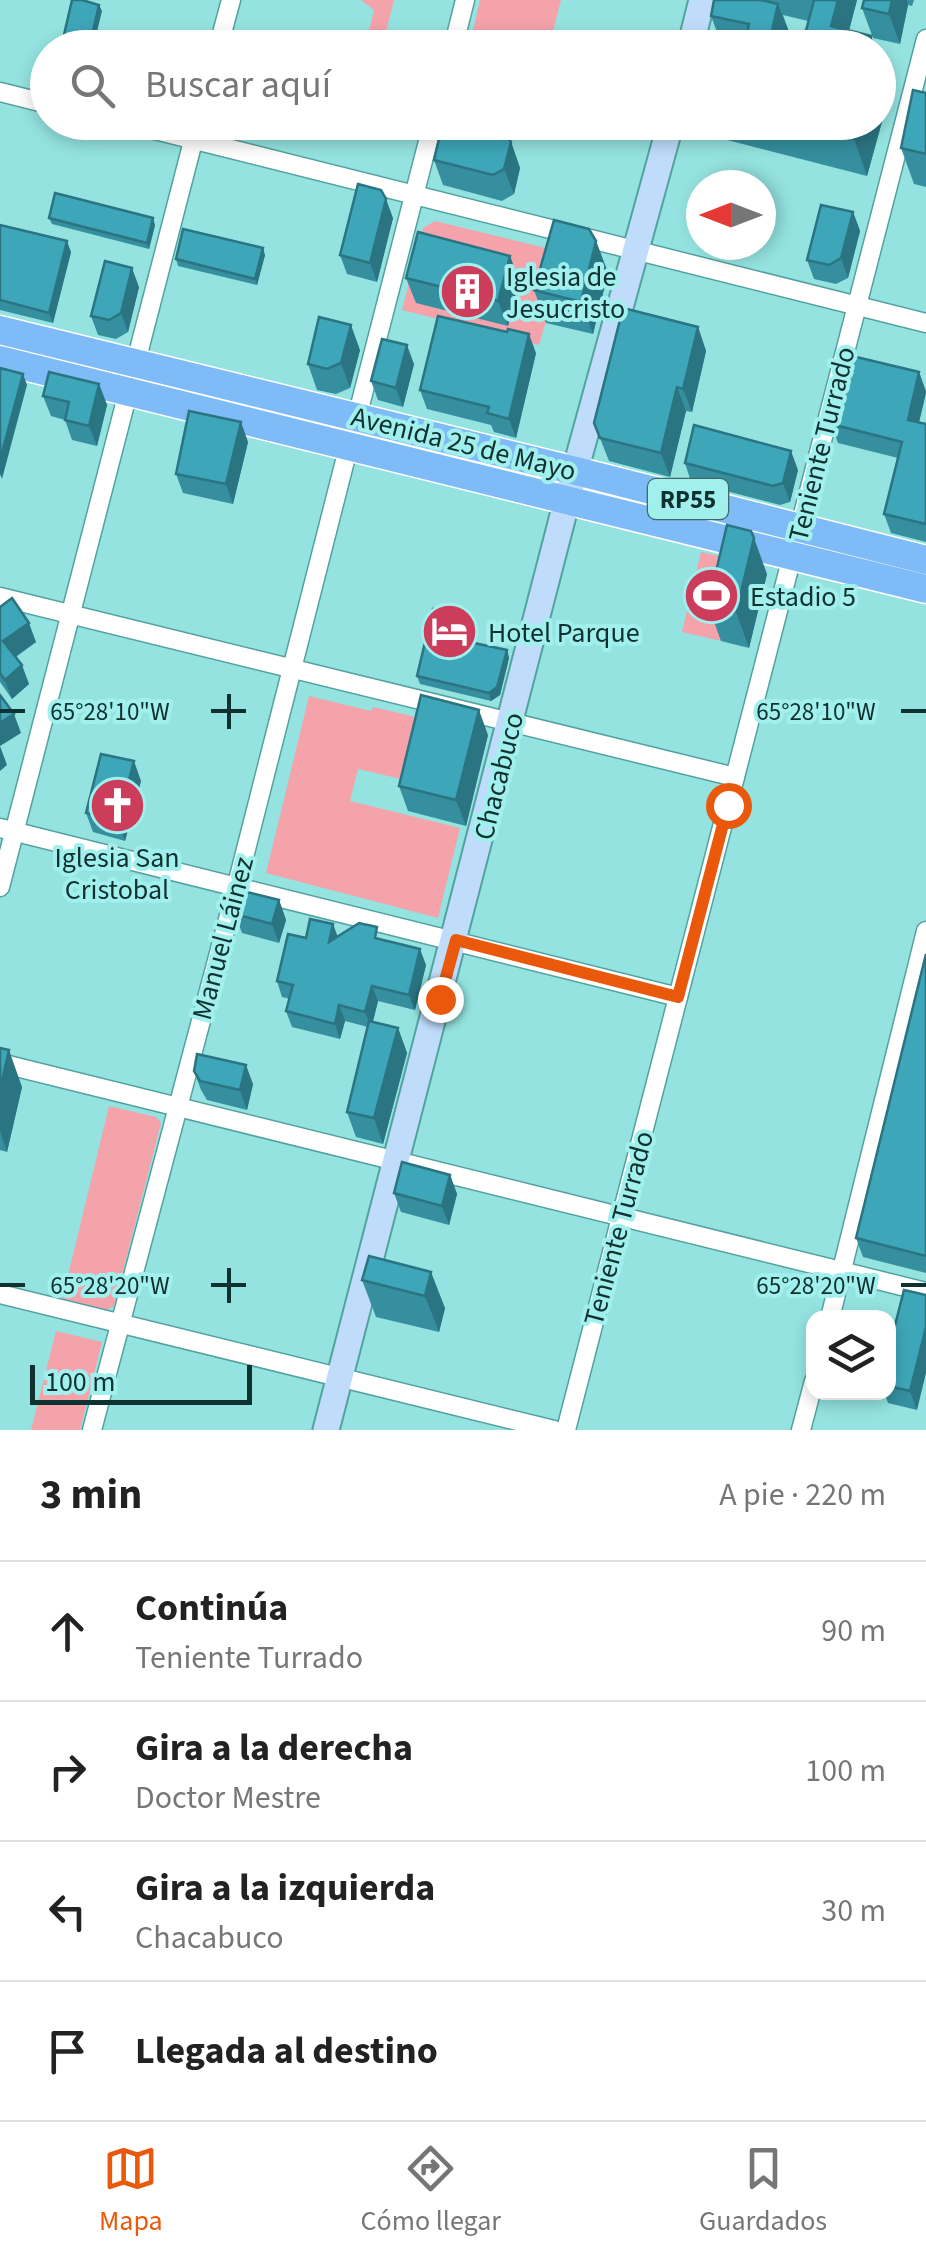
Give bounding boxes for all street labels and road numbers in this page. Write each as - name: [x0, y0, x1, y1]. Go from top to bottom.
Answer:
- street label: Teniente Turrado: [778, 343, 866, 546]
- street label: Avenida 25 de Mayo: [347, 397, 580, 491]
- road number: RP55: [648, 479, 728, 519]
- street label: Chacabuco: [464, 708, 534, 844]
- street label: Manuel Láinez: [182, 852, 264, 1024]
- street label: Teniente Turrado: [574, 1127, 664, 1330]

